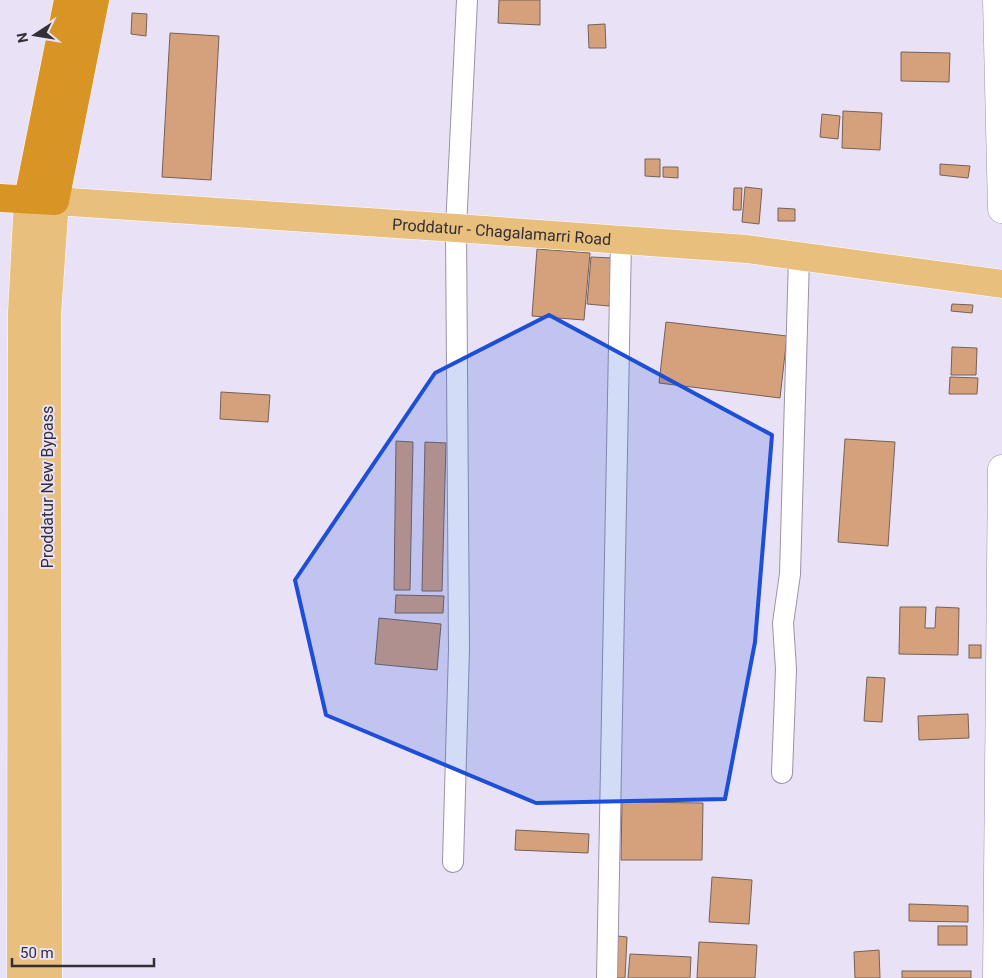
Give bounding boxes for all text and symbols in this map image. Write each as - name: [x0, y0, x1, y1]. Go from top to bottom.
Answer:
- north arrow: [10, 10, 60, 60]
- text: N: [13, 31, 31, 44]
- street label: Proddatur - Chagalamarri Road: [392, 215, 612, 249]
- street label: Proddatur New Bypass: [38, 406, 57, 568]
- scale bar: [12, 936, 155, 968]
- text: 50 m: [20, 944, 54, 962]

